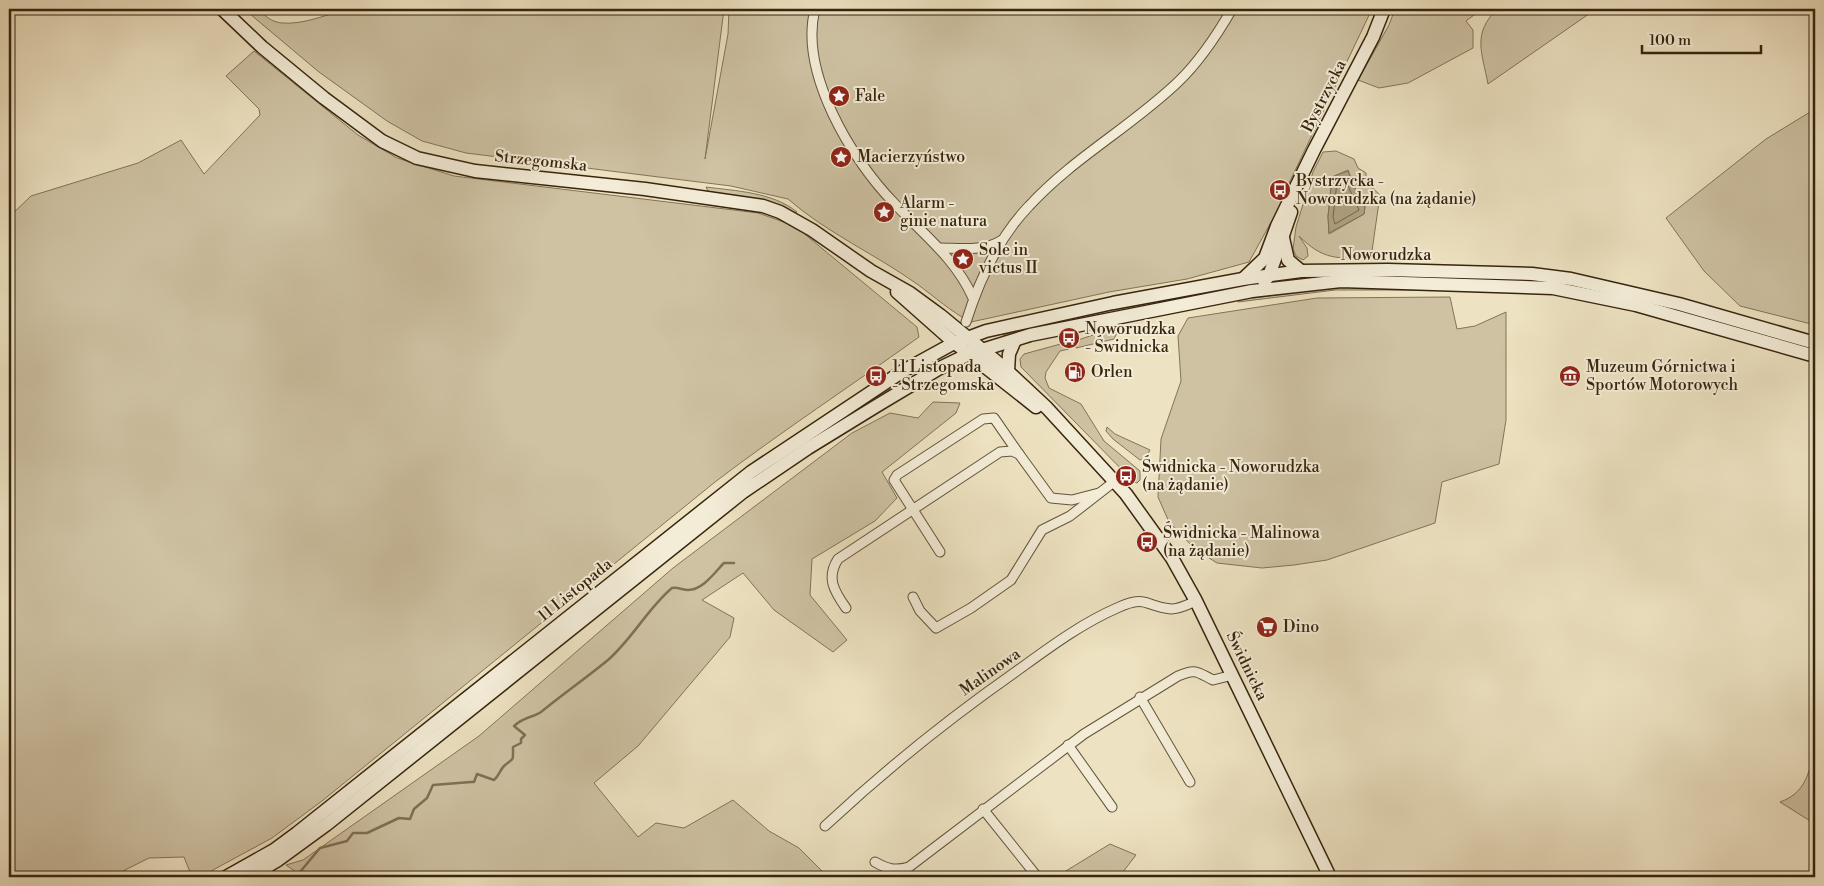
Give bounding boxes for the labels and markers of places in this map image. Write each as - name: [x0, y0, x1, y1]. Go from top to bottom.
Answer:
- place icon: Fale: [827, 84, 851, 108]
- place label: Fale: [855, 86, 885, 106]
- place icon: Macierzyństwo: [829, 145, 853, 169]
- place label: Macierzyństwo: [857, 147, 965, 167]
- place label: Bystrzycka - Noworudzka (na żądanie): [1295, 171, 1476, 209]
- bus stop icon: Bystrzycka - Noworudzka (na żądanie): [1268, 178, 1292, 202]
- place label: Alarm - ginie natura: [899, 193, 988, 231]
- place icon: Alarm - ginie natura: [872, 200, 896, 224]
- place label: Sole in victus II: [978, 240, 1038, 278]
- place icon: Sole in victus II: [951, 247, 975, 271]
- place label: Noworudzka - Świdnicka: [1085, 319, 1176, 357]
- bus stop icon: Noworudzka - Świdnicka: [1057, 326, 1081, 350]
- place label: 11 Listopada - Strzegomska: [892, 357, 995, 395]
- place label: Muzeum Górnictwa i Sportów Motorowych: [1586, 357, 1739, 395]
- fuel station icon: Orlen: [1063, 360, 1087, 384]
- place label: Orlen: [1091, 362, 1133, 382]
- bus stop icon: 11 Listopada - Strzegomska: [864, 364, 888, 388]
- museum icon: Muzeum Górnictwa i Sportów Motorowych: [1558, 364, 1582, 388]
- place label: Świdnicka - Noworudzka (na żądanie): [1142, 455, 1321, 495]
- bus stop icon: Świdnicka - Noworudzka (na żądanie): [1114, 464, 1138, 488]
- place label: Świdnicka - Malinowa (na żądanie): [1163, 521, 1321, 561]
- bus stop icon: Świdnicka - Malinowa (na żądanie): [1135, 530, 1159, 554]
- supermarket icon: Dino: [1255, 615, 1279, 639]
- place label: Dino: [1283, 617, 1319, 637]

